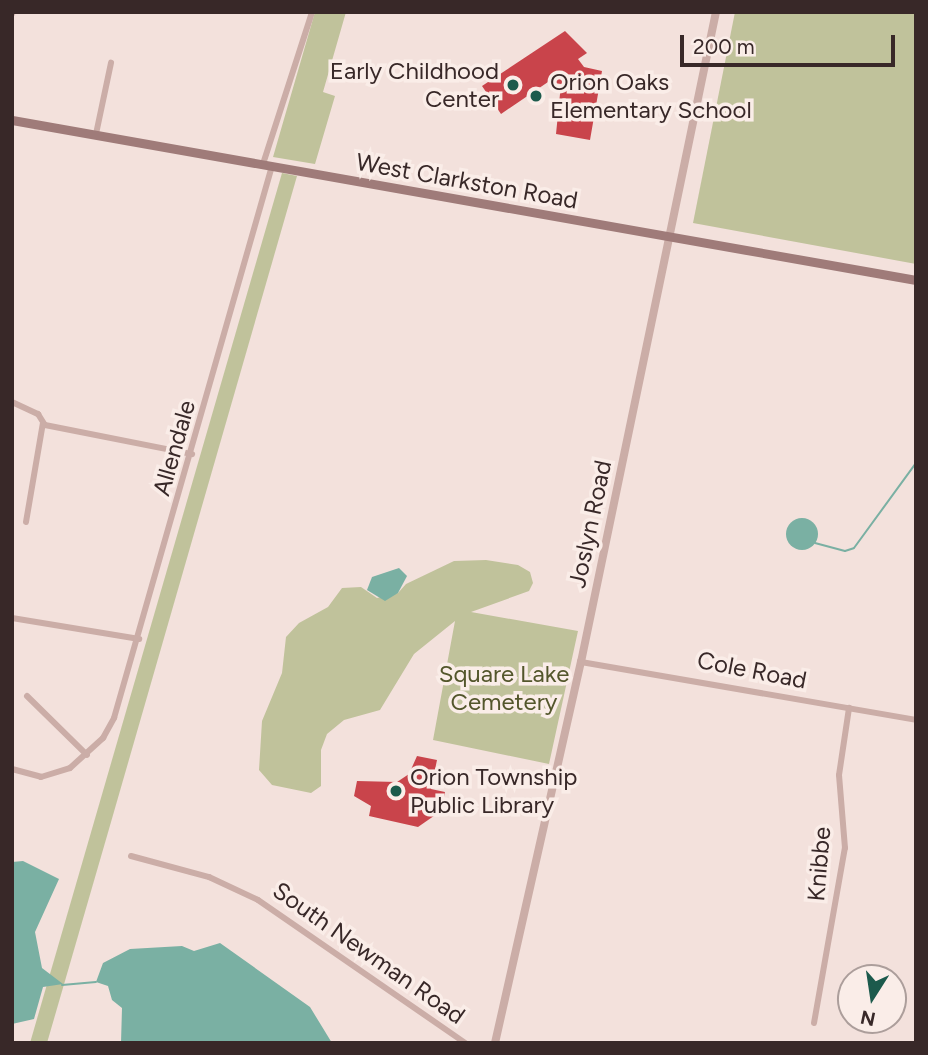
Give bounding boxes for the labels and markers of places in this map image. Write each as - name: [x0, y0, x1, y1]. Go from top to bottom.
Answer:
- place label: Early Childhood Center: [330, 57, 499, 113]
- place label: Orion Oaks Elementary School: [550, 68, 752, 124]
- marker: Early Childhood Center: [505, 77, 521, 93]
- marker: Orion Oaks Elementary School: [528, 88, 544, 104]
- place label: Orion Township Public Library: [410, 763, 577, 819]
- marker: Orion Township Public Library: [388, 783, 404, 799]

